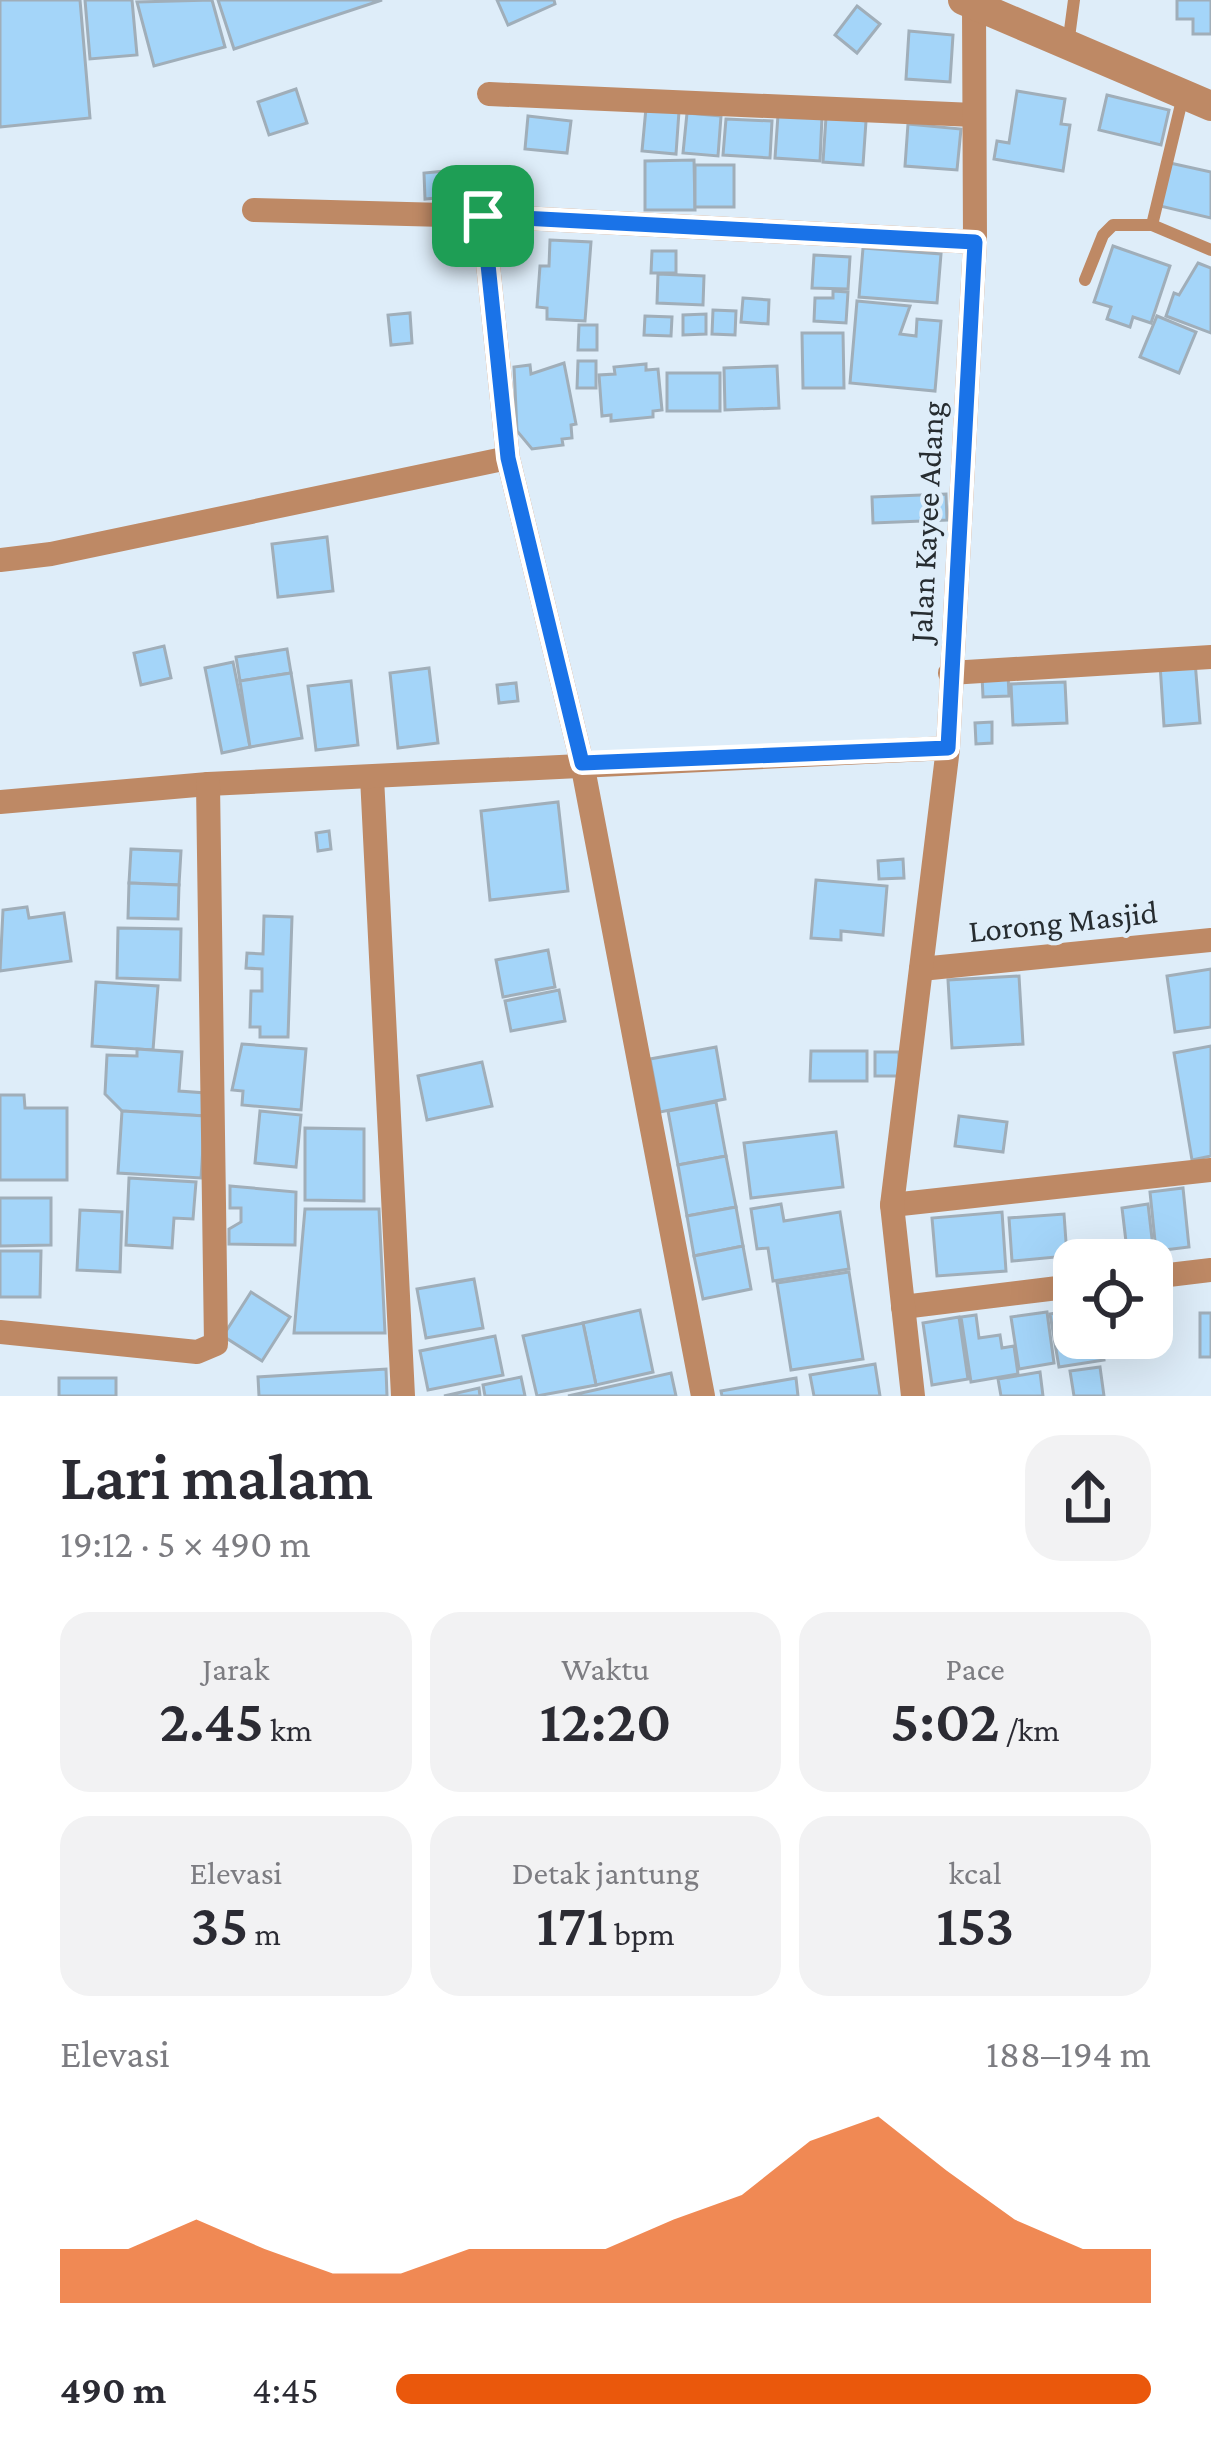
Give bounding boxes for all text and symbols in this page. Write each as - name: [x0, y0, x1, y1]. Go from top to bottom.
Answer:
- pin: [432, 165, 534, 267]
- icon: arrive: [450, 183, 516, 249]
- street label: Jalan Kayee Adang: [901, 400, 951, 647]
- street label: Lorong Masjid: [967, 893, 1159, 949]
- map controls: [1053, 1239, 1173, 1359]
- button: locate: [1053, 1239, 1173, 1359]
- button: share: [1025, 1435, 1151, 1561]
- text: Lari malam: [60, 1440, 373, 1513]
- text: 19:12 · 5 × 490 m: [60, 1522, 311, 1565]
- text: Jarak: [202, 1650, 269, 1687]
- text: Waktu: [561, 1650, 650, 1687]
- text: Pace: [945, 1650, 1005, 1687]
- text: 2.45: [159, 1687, 264, 1754]
- text: 12:20: [539, 1687, 672, 1754]
- text: 5:02: [890, 1687, 1000, 1754]
- text: km: [264, 1711, 312, 1748]
- text: /km: [1000, 1711, 1060, 1748]
- text: Elevasi: [189, 1854, 282, 1891]
- text: Detak jantung: [512, 1854, 699, 1891]
- text: kcal: [949, 1854, 1002, 1891]
- text: 35: [191, 1891, 248, 1958]
- text: 171: [536, 1891, 608, 1958]
- text: 153: [936, 1891, 1014, 1958]
- text: m: [248, 1915, 281, 1952]
- text: bpm: [608, 1915, 675, 1952]
- text: Elevasi: [60, 2032, 170, 2075]
- text: 188–194 m: [986, 2032, 1151, 2075]
- text: 490 m: [60, 2368, 166, 2411]
- text: 4:45: [252, 2368, 319, 2411]

